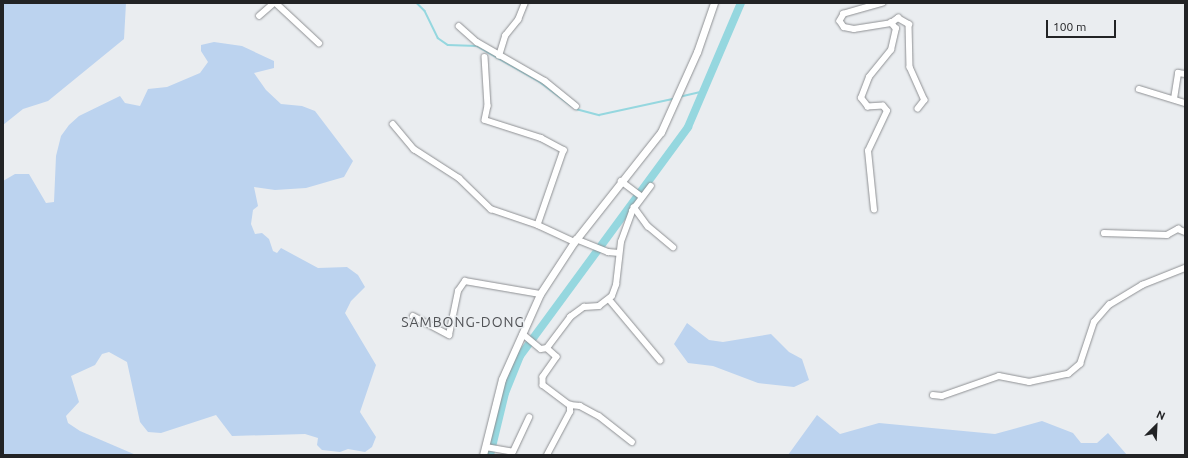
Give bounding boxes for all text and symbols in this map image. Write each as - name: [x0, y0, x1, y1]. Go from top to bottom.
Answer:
- scale bar: [1048, 12, 1118, 38]
- text: 100 m: [1053, 20, 1086, 33]
- district label: SAMBONG-DONG: [401, 314, 525, 330]
- north arrow: [1136, 406, 1176, 446]
- text: N: [1155, 408, 1167, 422]

